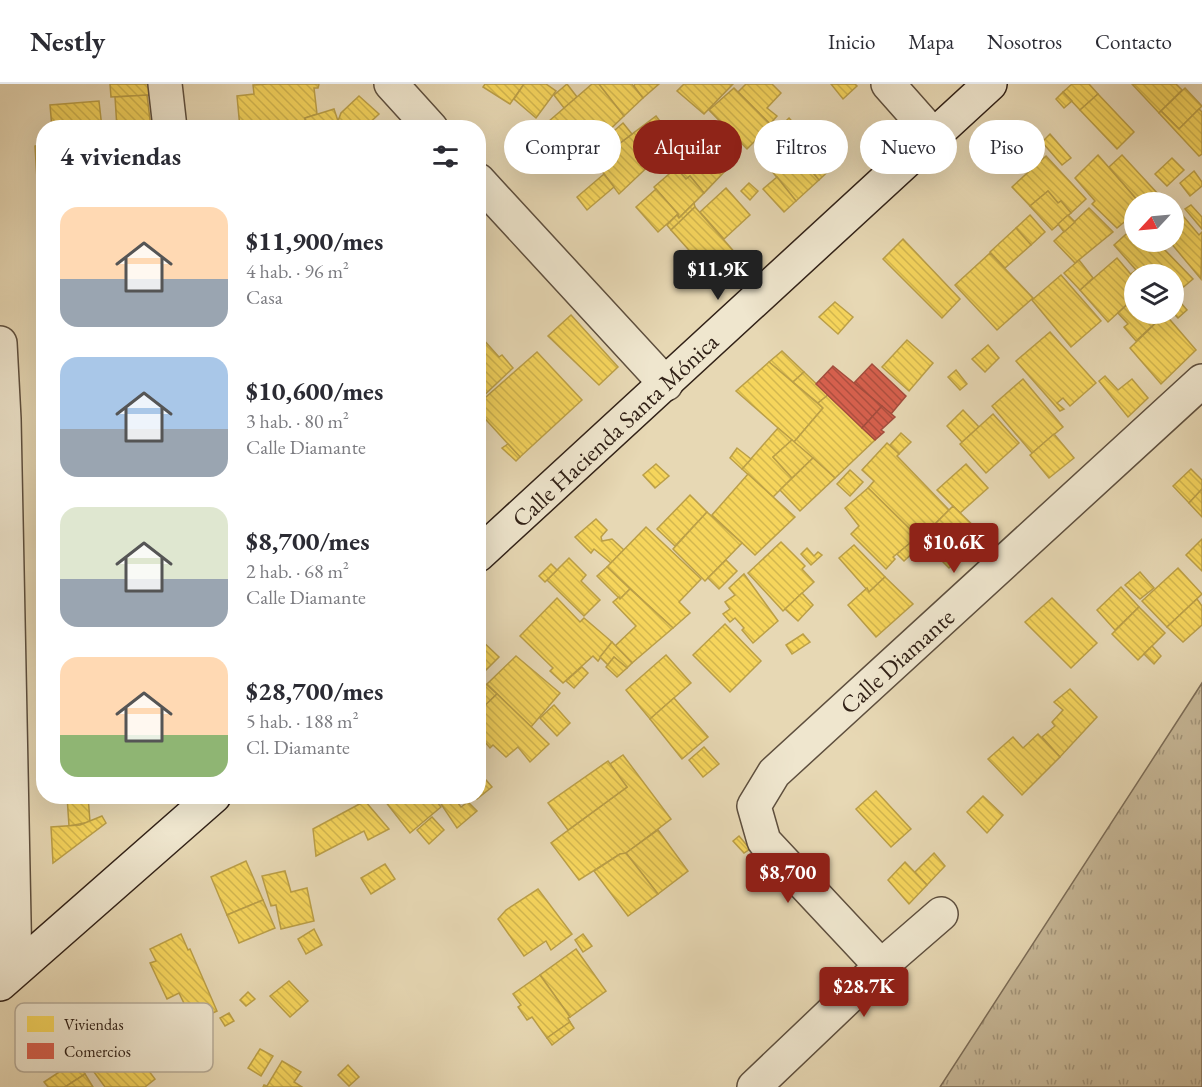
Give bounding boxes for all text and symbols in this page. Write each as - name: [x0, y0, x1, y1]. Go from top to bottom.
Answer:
- text: Nestly: [30, 23, 105, 59]
- text: Inicio: [828, 28, 875, 55]
- text: Mapa: [908, 28, 954, 55]
- text: Nosotros: [987, 28, 1062, 55]
- text: Contacto: [1095, 28, 1172, 55]
- chip: Comprar: [504, 120, 621, 174]
- chip: Alquilar: [633, 120, 742, 174]
- chip: Filtros: [754, 120, 848, 174]
- chip: Nuevo: [860, 120, 957, 174]
- chip: Piso: [969, 120, 1045, 174]
- text: 4 viviendas: [60, 139, 181, 173]
- icon: filters: [429, 140, 462, 173]
- north arrow: [1124, 192, 1184, 252]
- map controls: [1124, 192, 1184, 324]
- text: $11,900/mes: [246, 224, 383, 258]
- icon: home: [108, 231, 180, 303]
- pin: $11.9K: [669, 250, 767, 301]
- text: $11.9K: [687, 256, 749, 282]
- text: 4 hab. · 96 m²: [246, 258, 349, 284]
- button: layers: [1124, 264, 1184, 324]
- text: Casa: [246, 284, 283, 310]
- street label: Calle Hacienda Santa Mónica: [505, 326, 725, 534]
- text: $10,600/mes: [246, 374, 383, 408]
- icon: home: [108, 381, 180, 453]
- text: 3 hab. · 80 m²: [246, 408, 349, 434]
- text: Calle Diamante: [246, 434, 366, 460]
- pin: $10.6K: [905, 523, 1003, 574]
- text: $8,700/mes: [246, 524, 370, 558]
- text: $10.6K: [923, 529, 985, 555]
- icon: home: [108, 531, 180, 603]
- text: 2 hab. · 68 m²: [246, 558, 349, 584]
- text: Calle Diamante: [246, 584, 366, 610]
- street label: Calle Diamante: [833, 601, 961, 721]
- text: $28,700/mes: [246, 674, 383, 708]
- icon: home: [108, 681, 180, 753]
- text: 5 hab. · 188 m²: [246, 708, 359, 734]
- text: Cl. Diamante: [246, 734, 350, 760]
- pin: $8,700: [739, 853, 837, 904]
- text: $8,700: [760, 859, 816, 885]
- pin: $28.7K: [815, 967, 913, 1018]
- text: $28.7K: [833, 973, 895, 999]
- legend: [15, 1003, 213, 1072]
- text: Viviendas: [64, 1014, 124, 1035]
- text: Comercios: [64, 1041, 131, 1062]

